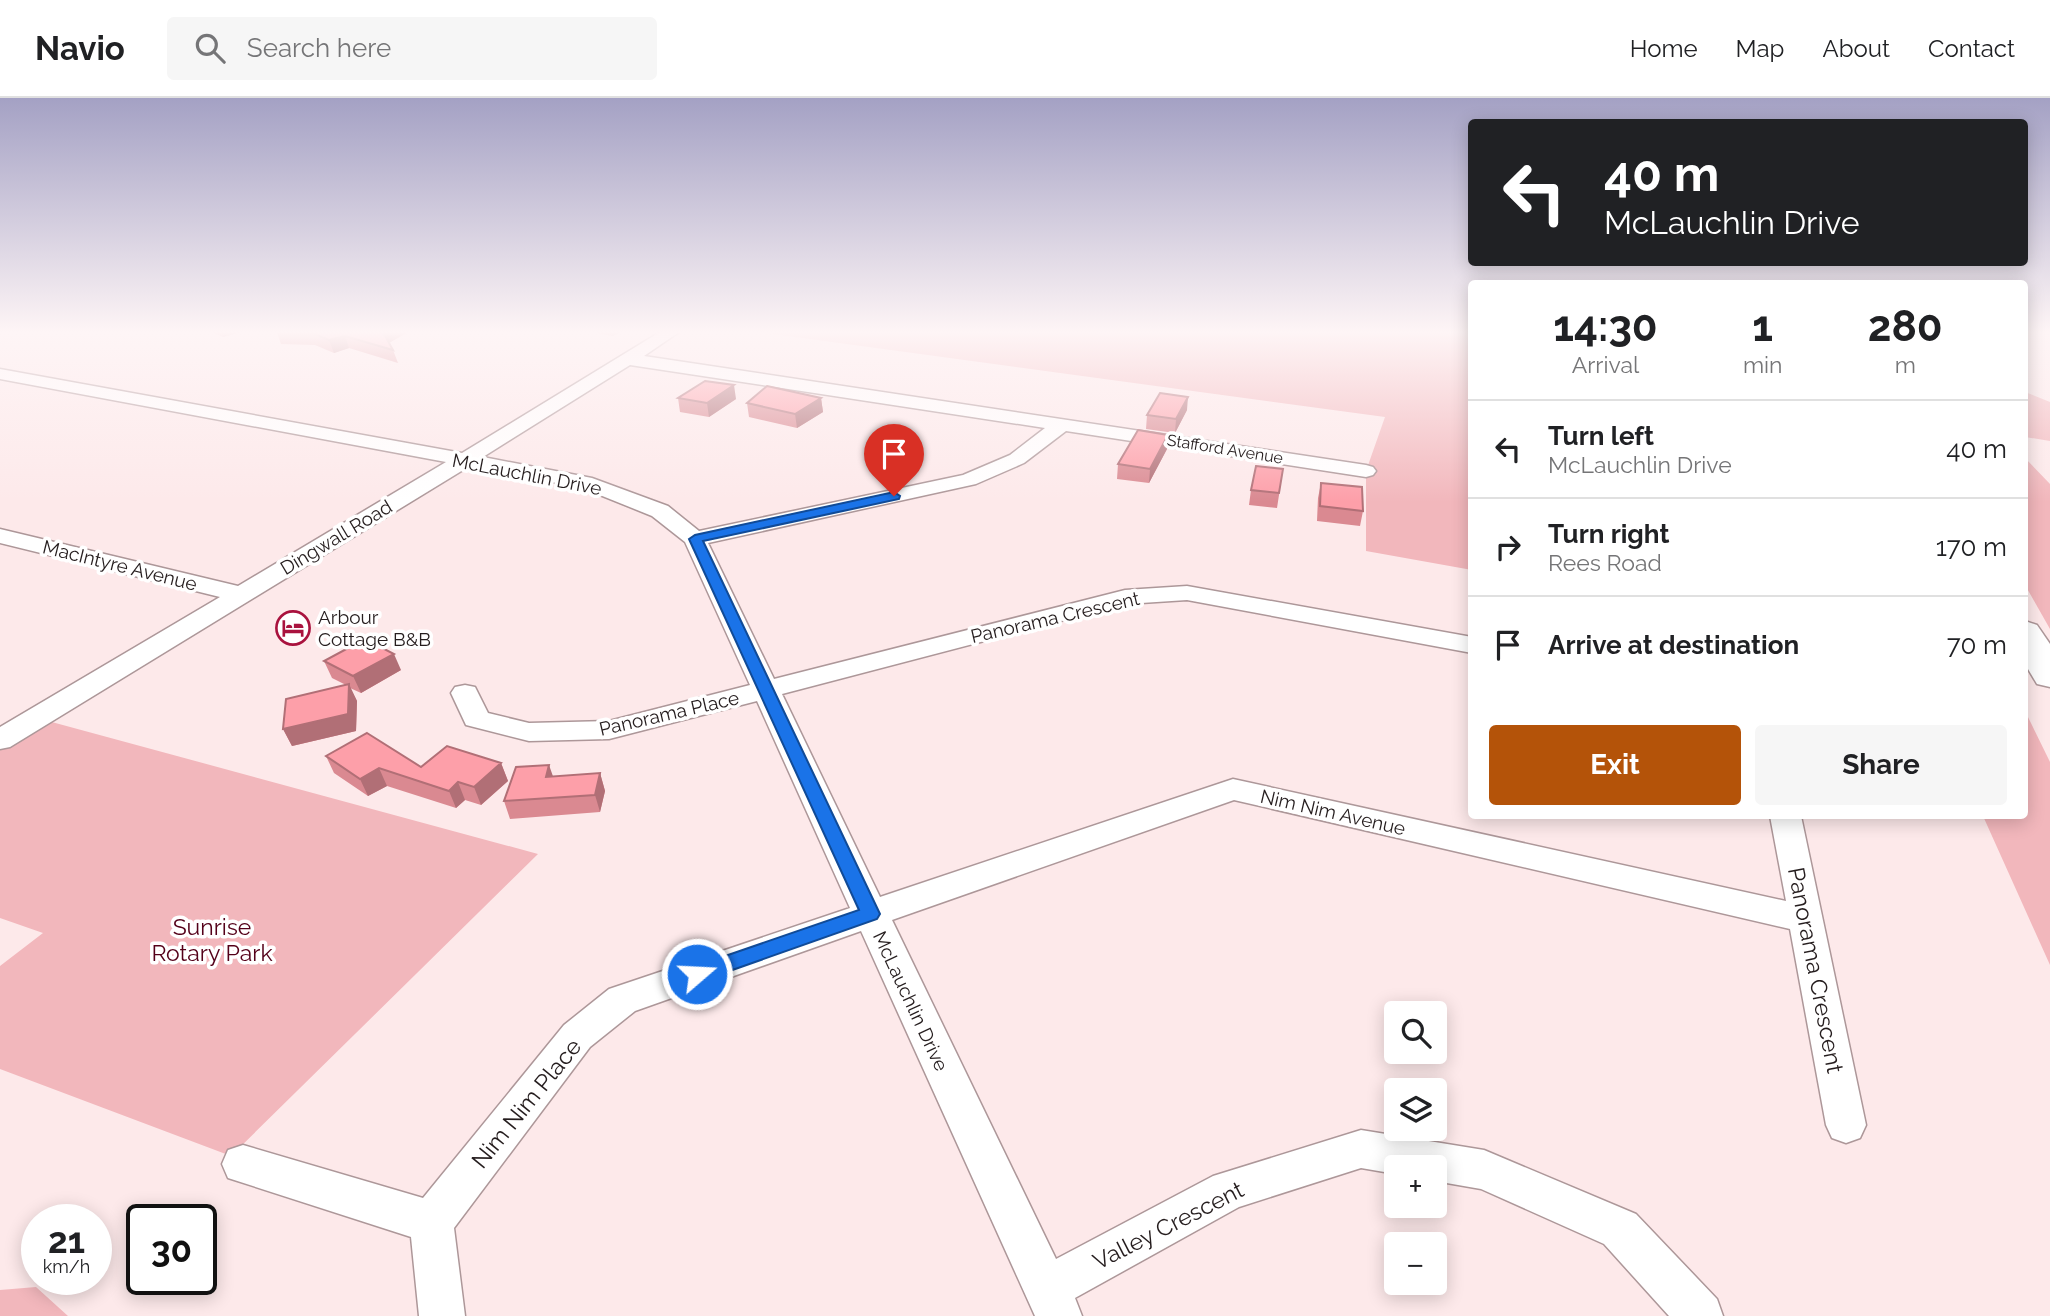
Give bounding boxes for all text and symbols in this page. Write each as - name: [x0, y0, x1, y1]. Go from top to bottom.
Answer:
- search box: [167, 17, 657, 80]
- text: Navio: [35, 29, 125, 68]
- icon: search: [191, 29, 229, 67]
- text: Search here: [247, 33, 391, 63]
- text: Home: [1630, 34, 1698, 63]
- text: Map: [1736, 34, 1784, 63]
- text: About: [1822, 34, 1890, 63]
- text: Contact: [1928, 34, 2015, 63]
- text: 40 m: [1604, 145, 1719, 202]
- icon: left: [1489, 147, 1580, 238]
- text: McLauchlin Drive: [1604, 204, 1860, 241]
- text: 14:30: [1553, 302, 1658, 351]
- text: 1: [1752, 302, 1773, 351]
- text: 280: [1868, 302, 1943, 351]
- text: Arrival: [1572, 351, 1639, 378]
- text: min: [1743, 351, 1783, 378]
- text: m: [1895, 351, 1916, 378]
- text: Turn left: [1548, 421, 1654, 451]
- pin: [864, 424, 924, 496]
- street label: Stafford Avenue: [1166, 430, 1284, 468]
- icon: left: [1489, 430, 1527, 468]
- text: 40 m: [1946, 434, 2007, 464]
- icon: arrive: [875, 435, 913, 473]
- street label: McLauchlin Drive: [450, 449, 604, 499]
- text: McLauchlin Drive: [1548, 451, 1732, 478]
- street label: Dingwall Road: [276, 495, 396, 579]
- text: Turn right: [1548, 519, 1669, 549]
- icon: right: [1489, 528, 1527, 566]
- text: 170 m: [1936, 532, 2007, 562]
- street label: MacIntyre Avenue: [41, 535, 199, 595]
- text: Rees Road: [1548, 549, 1662, 576]
- street label: Panorama Crescent: [968, 587, 1142, 647]
- place label: Arbour Cottage B&B: [318, 606, 431, 650]
- hotel icon: Arbour Cottage B&B: [274, 609, 312, 647]
- icon: arrive: [1489, 626, 1527, 664]
- text: Arrive at destination: [1548, 630, 1799, 660]
- text: 70 m: [1947, 630, 2007, 660]
- street label: Panorama Place: [597, 686, 741, 740]
- button: Exit: [1489, 725, 1741, 805]
- button: Share: [1755, 725, 2007, 805]
- street label: Nim Nim Avenue: [1258, 785, 1408, 839]
- street label: Panorama Crescent: [1783, 865, 1849, 1075]
- park label: Sunrise Rotary Park: [151, 913, 273, 966]
- street label: McLauchlin Drive: [869, 928, 953, 1074]
- position arrow: [660, 937, 734, 1011]
- map controls: [1384, 1001, 1447, 1295]
- button: search: [1384, 1001, 1447, 1064]
- street label: Nim Nim Place: [466, 1033, 586, 1173]
- button: layers: [1384, 1078, 1447, 1141]
- button: +: [1384, 1155, 1447, 1218]
- street label: Valley Crescent: [1088, 1175, 1248, 1275]
- speed limit sign: 30: [126, 1204, 217, 1295]
- text: 21: [48, 1220, 85, 1261]
- button: −: [1384, 1232, 1447, 1295]
- text: km/h: [43, 1256, 90, 1277]

